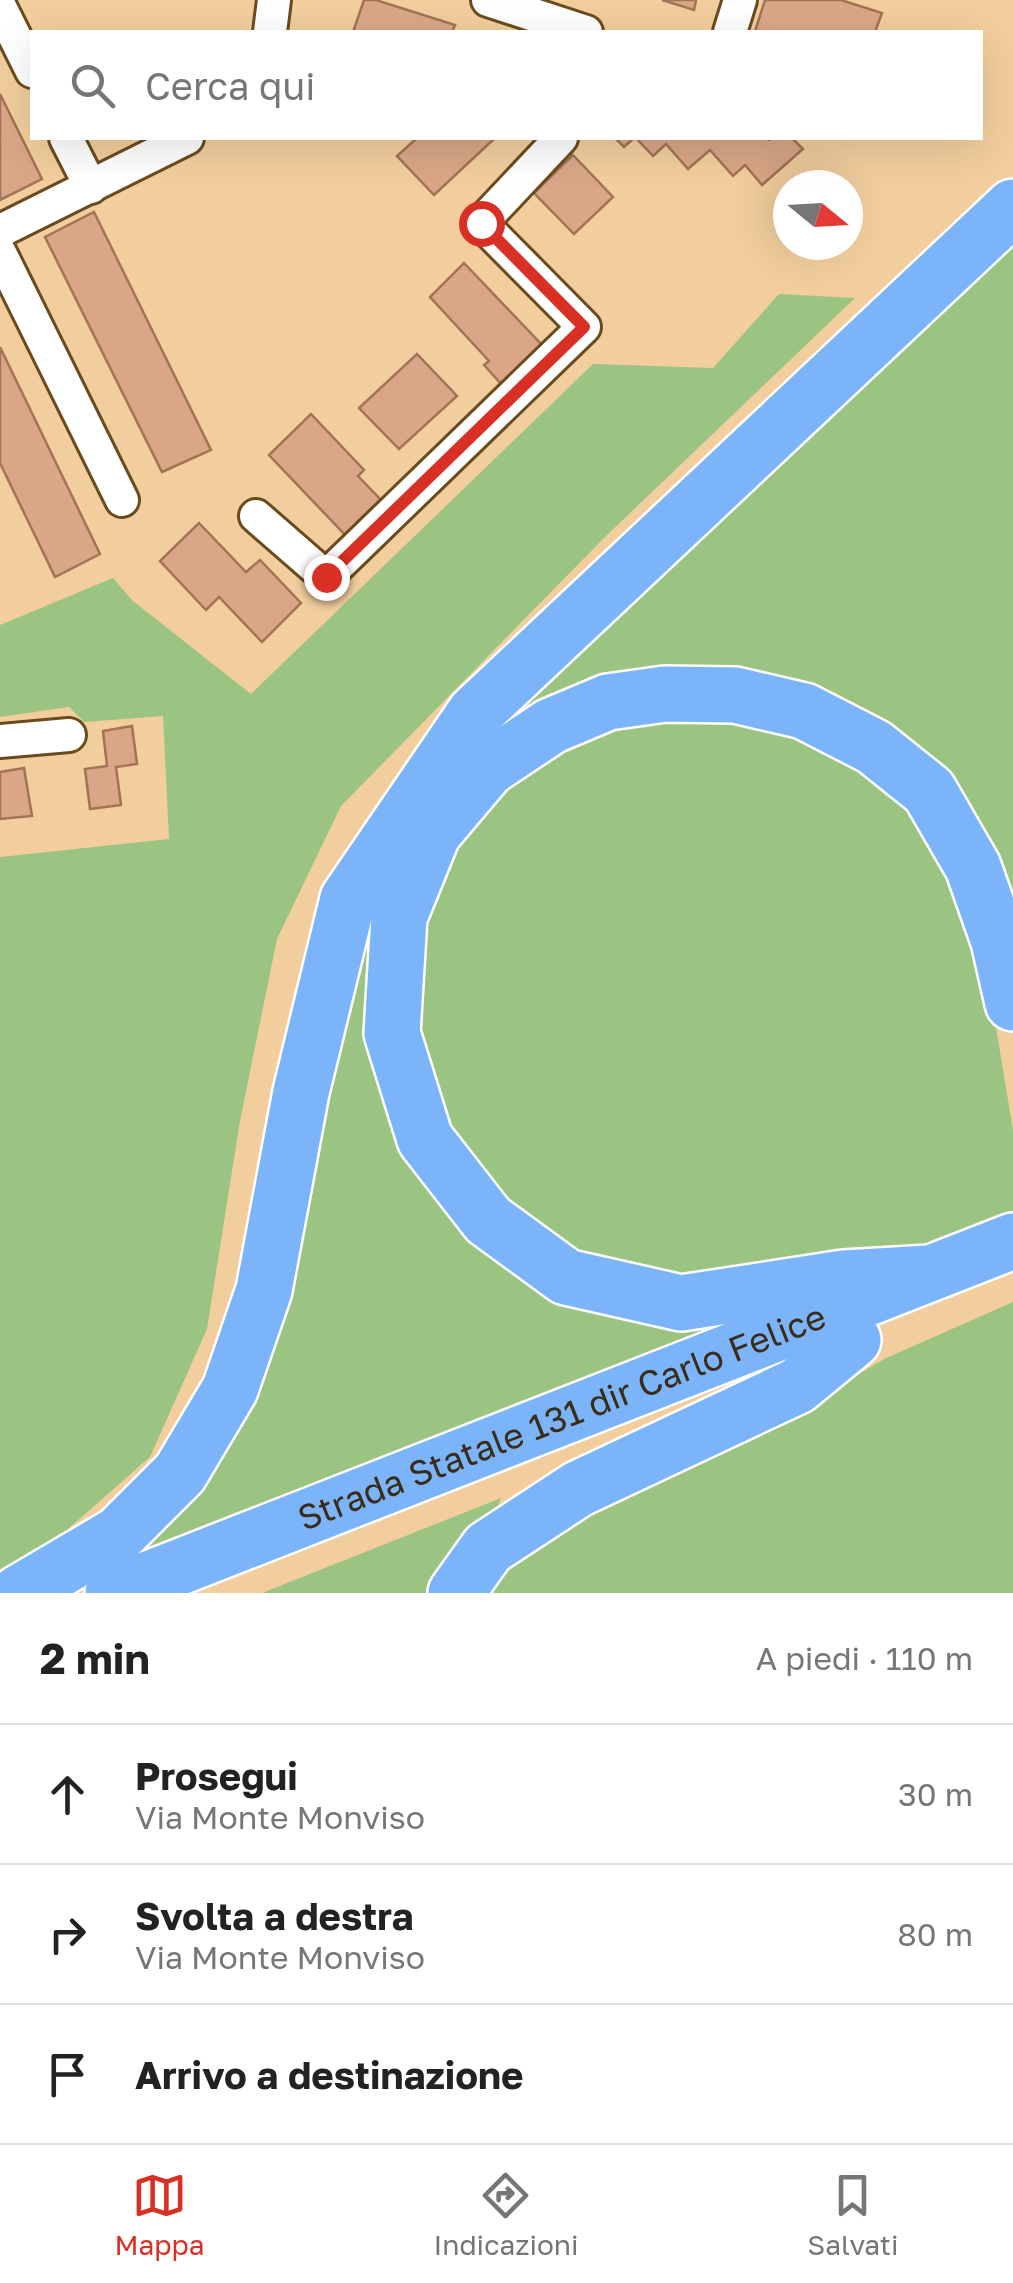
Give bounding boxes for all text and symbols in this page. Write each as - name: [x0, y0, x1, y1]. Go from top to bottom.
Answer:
- search box: [30, 30, 983, 140]
- icon: search: [65, 58, 120, 113]
- text: Cerca qui: [145, 63, 316, 108]
- north arrow: [773, 170, 863, 260]
- route start: [459, 201, 505, 247]
- route end: [304, 555, 350, 601]
- street label: Strada Statale 131 dir Carlo Felice: [292, 1294, 831, 1539]
- text: 2 min: [40, 1633, 150, 1683]
- text: A piedi · 110 m: [756, 1639, 973, 1677]
- text: Prosegui: [135, 1753, 298, 1798]
- icon: ahead: [40, 1767, 95, 1822]
- text: 30 m: [898, 1775, 973, 1813]
- text: Via Monte Monviso: [135, 1798, 425, 1836]
- text: Svolta a destra: [135, 1893, 414, 1938]
- icon: right: [40, 1907, 95, 1962]
- text: 80 m: [897, 1915, 973, 1953]
- text: Via Monte Monviso: [135, 1938, 425, 1976]
- icon: arrive: [40, 2047, 95, 2102]
- text: Arrivo a destinazione: [135, 2052, 523, 2097]
- tab: Mappa: [114, 2168, 205, 2261]
- tab: Indicazioni: [433, 2168, 579, 2261]
- tab: Salvati: [807, 2168, 899, 2261]

